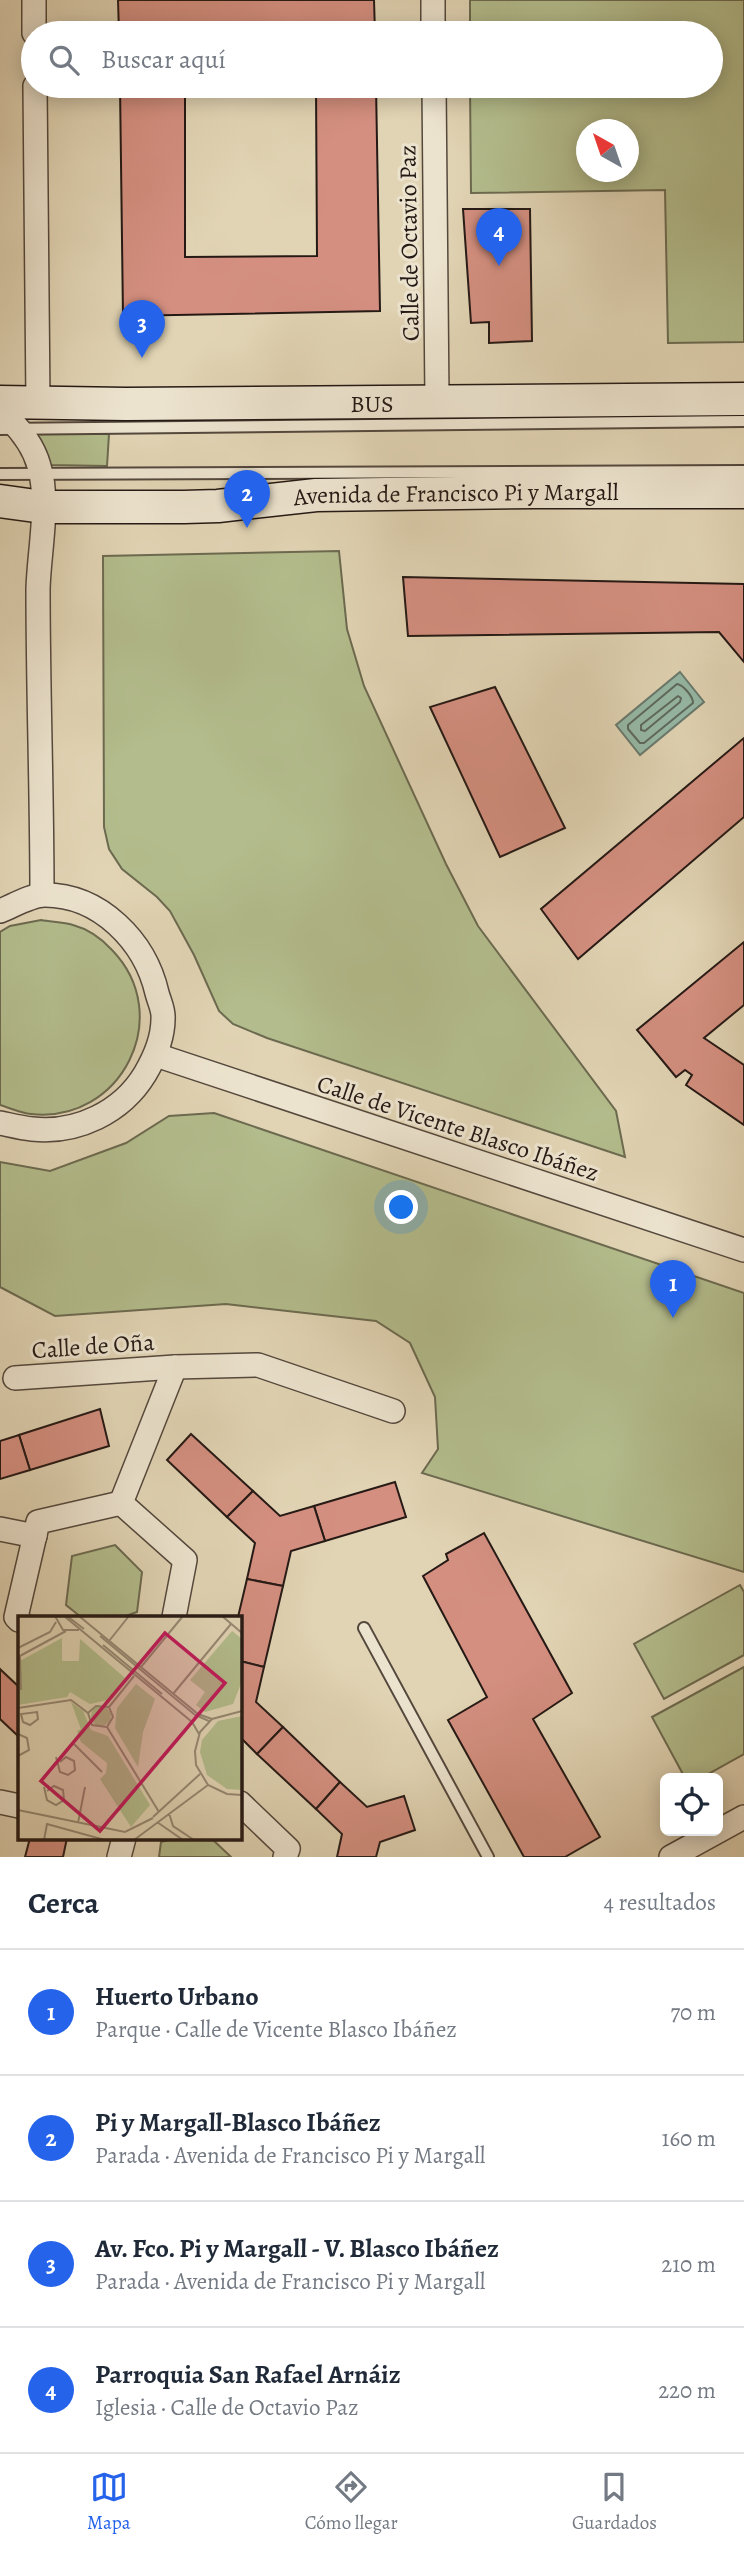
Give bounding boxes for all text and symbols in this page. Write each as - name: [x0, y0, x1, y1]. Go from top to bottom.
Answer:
- search box: [21, 21, 723, 98]
- icon: search: [45, 41, 83, 79]
- text: Buscar aquí: [101, 42, 226, 77]
- north arrow: [576, 119, 639, 182]
- street label: Calle de Octavio Paz: [391, 145, 427, 341]
- pin: 4: [476, 208, 522, 266]
- pin: 3: [119, 300, 165, 358]
- street label: BUS: [350, 388, 394, 420]
- pin: 2: [224, 470, 270, 528]
- street label: Avenida de Francisco Pi y Margall: [291, 476, 619, 514]
- street label: Calle de Vicente Blasco Ibáñez: [313, 1067, 603, 1189]
- your location: [384, 1190, 418, 1224]
- pin: 1: [650, 1260, 696, 1318]
- street label: Calle de Oña: [30, 1326, 156, 1366]
- inset map: [18, 1616, 242, 1840]
- map controls: [660, 1773, 723, 1836]
- button: locate: [660, 1773, 723, 1836]
- text: Cerca: [28, 1883, 99, 1923]
- text: 4 resultados: [603, 1887, 716, 1918]
- text: Huerto Urbano: [95, 1979, 259, 2014]
- text: 1: [47, 1997, 55, 2028]
- text: 70 m: [670, 1997, 716, 2028]
- text: Parque · Calle de Vicente Blasco Ibáñez: [95, 2014, 457, 2045]
- text: Pi y Margall-Blasco Ibáñez: [95, 2105, 381, 2140]
- text: 2: [45, 2123, 57, 2154]
- text: 160 m: [662, 2123, 716, 2154]
- text: Parada · Avenida de Francisco Pi y Margall: [95, 2140, 485, 2171]
- text: Av. Fco. Pi y Margall - V. Blasco Ibáñez: [95, 2231, 499, 2266]
- text: 3: [46, 2249, 56, 2280]
- text: 210 m: [661, 2249, 716, 2280]
- text: Parada · Avenida de Francisco Pi y Margall: [95, 2266, 485, 2297]
- text: Parroquia San Rafael Arnáiz: [95, 2357, 401, 2392]
- text: 4: [46, 2375, 56, 2406]
- text: 220 m: [658, 2375, 716, 2406]
- text: Iglesia · Calle de Octavio Paz: [95, 2392, 359, 2423]
- tab: Mapa: [87, 2468, 131, 2536]
- tab: Cómo llegar: [305, 2468, 398, 2536]
- tab: Guardados: [572, 2468, 657, 2536]

